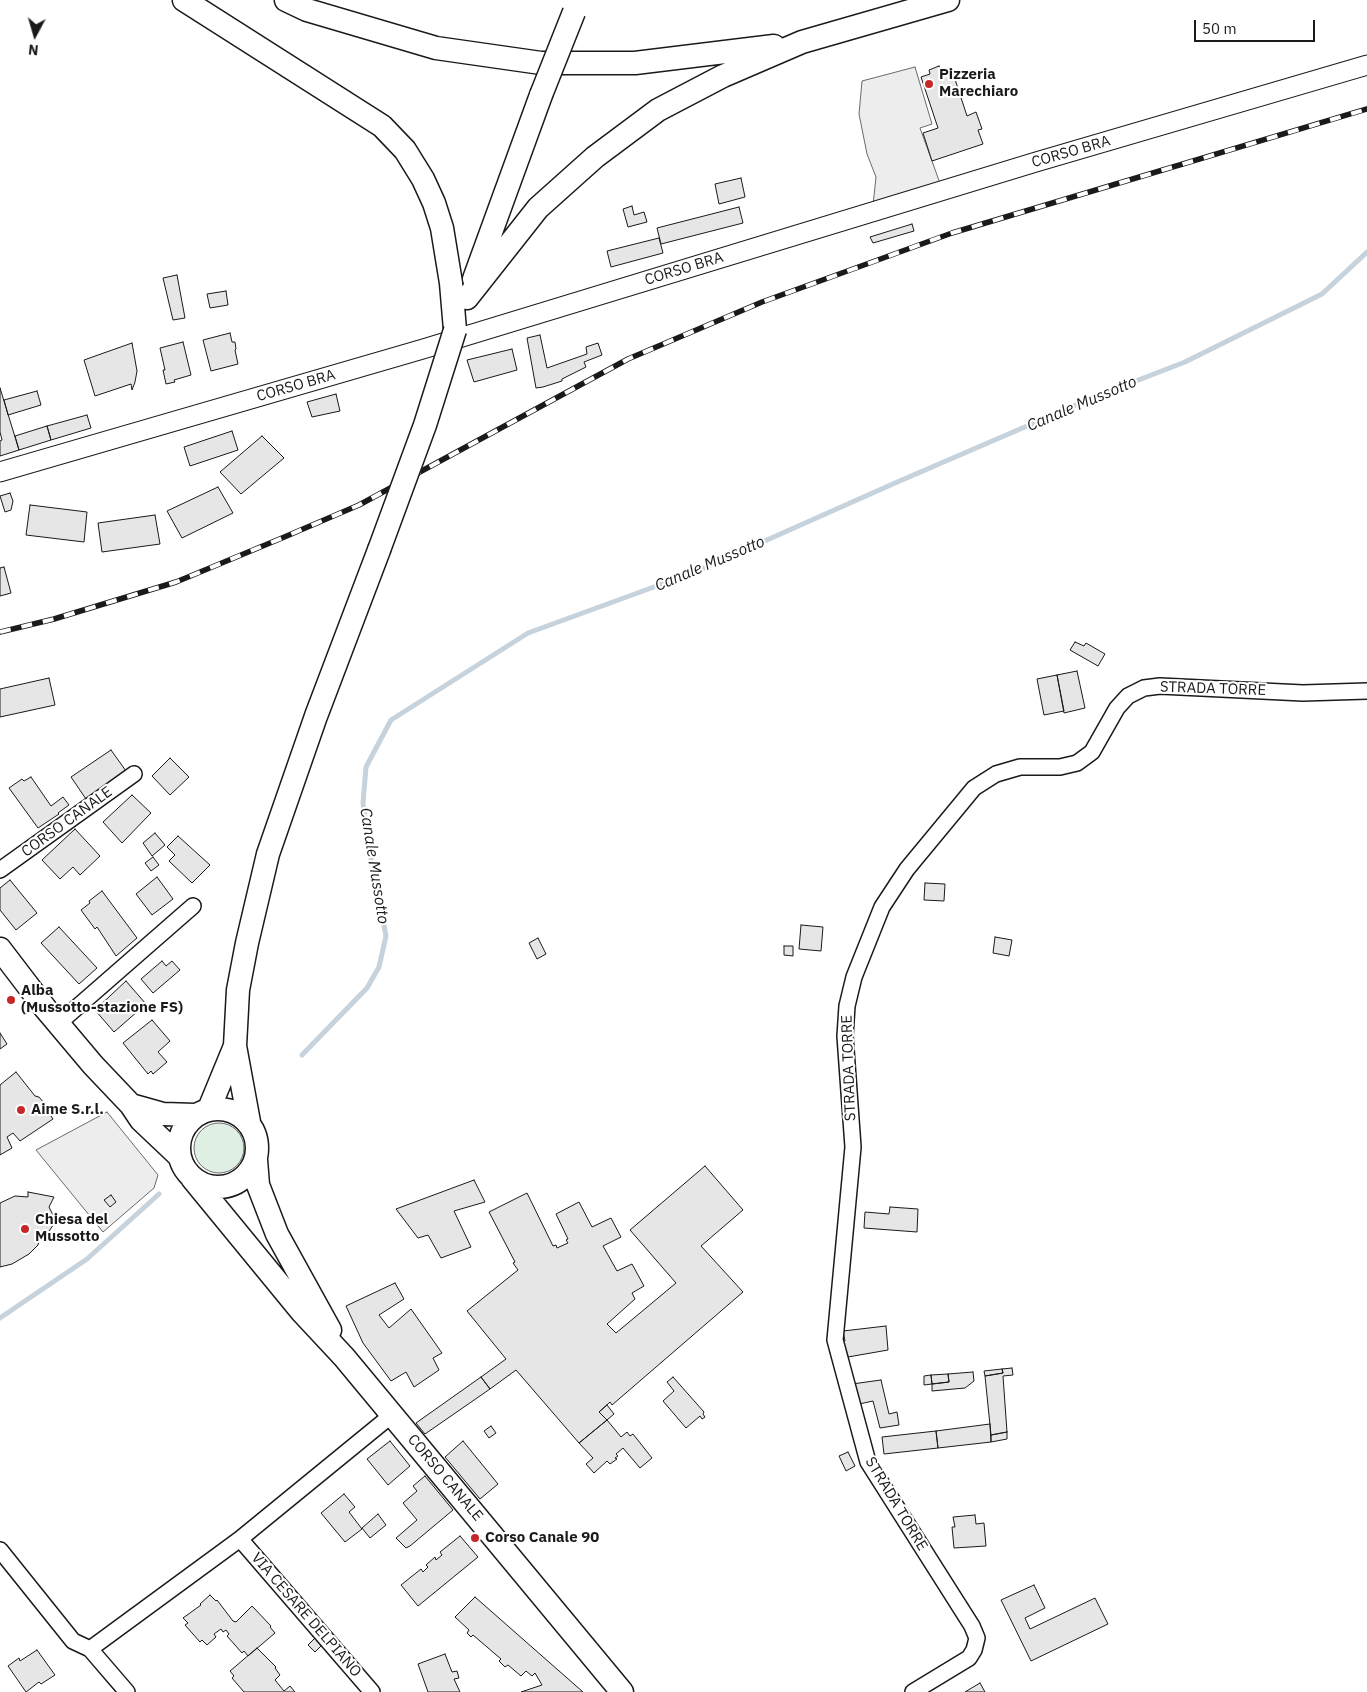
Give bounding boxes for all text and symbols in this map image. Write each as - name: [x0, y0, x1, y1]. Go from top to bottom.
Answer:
- north arrow: [10, 10, 60, 60]
- scale bar: [1197, 10, 1318, 42]
- text: 50 m: [1202, 19, 1237, 38]
- text: N: [27, 40, 39, 59]
- place label: Pizzeria Marechiaro: [939, 66, 1018, 101]
- marker: Pizzeria Marechiaro: [923, 78, 935, 90]
- street label: CORSO BRA: [1029, 132, 1113, 172]
- street label: CORSO BRA: [643, 249, 725, 289]
- street label: CORSO BRA: [254, 366, 338, 406]
- water label: Canale Mussotto: [1024, 372, 1140, 436]
- water label: Canale Mussotto: [652, 532, 768, 596]
- street label: STRADA TORRE: [1160, 678, 1266, 700]
- street label: CORSO CANALE: [18, 783, 116, 861]
- water label: Canale Mussotto: [355, 807, 393, 925]
- place label: Alba (Mussotto-stazione FS): [21, 982, 183, 1017]
- marker: Alba (Mussotto-stazione FS): [5, 994, 17, 1006]
- street label: STRADA TORRE: [838, 1015, 860, 1121]
- place label: Aime S.r.l.: [31, 1101, 104, 1119]
- marker: Aime S.r.l.: [15, 1104, 27, 1116]
- place label: Chiesa del Mussotto: [35, 1211, 108, 1246]
- marker: Chiesa del Mussotto: [19, 1223, 31, 1235]
- street label: CORSO CANALE: [404, 1431, 486, 1525]
- street label: STRADA TORRE: [861, 1454, 931, 1554]
- place label: Corso Canale 90: [485, 1529, 599, 1547]
- marker: Corso Canale 90: [469, 1532, 481, 1544]
- street label: VIA CESARE DELPIANO: [247, 1549, 365, 1681]

